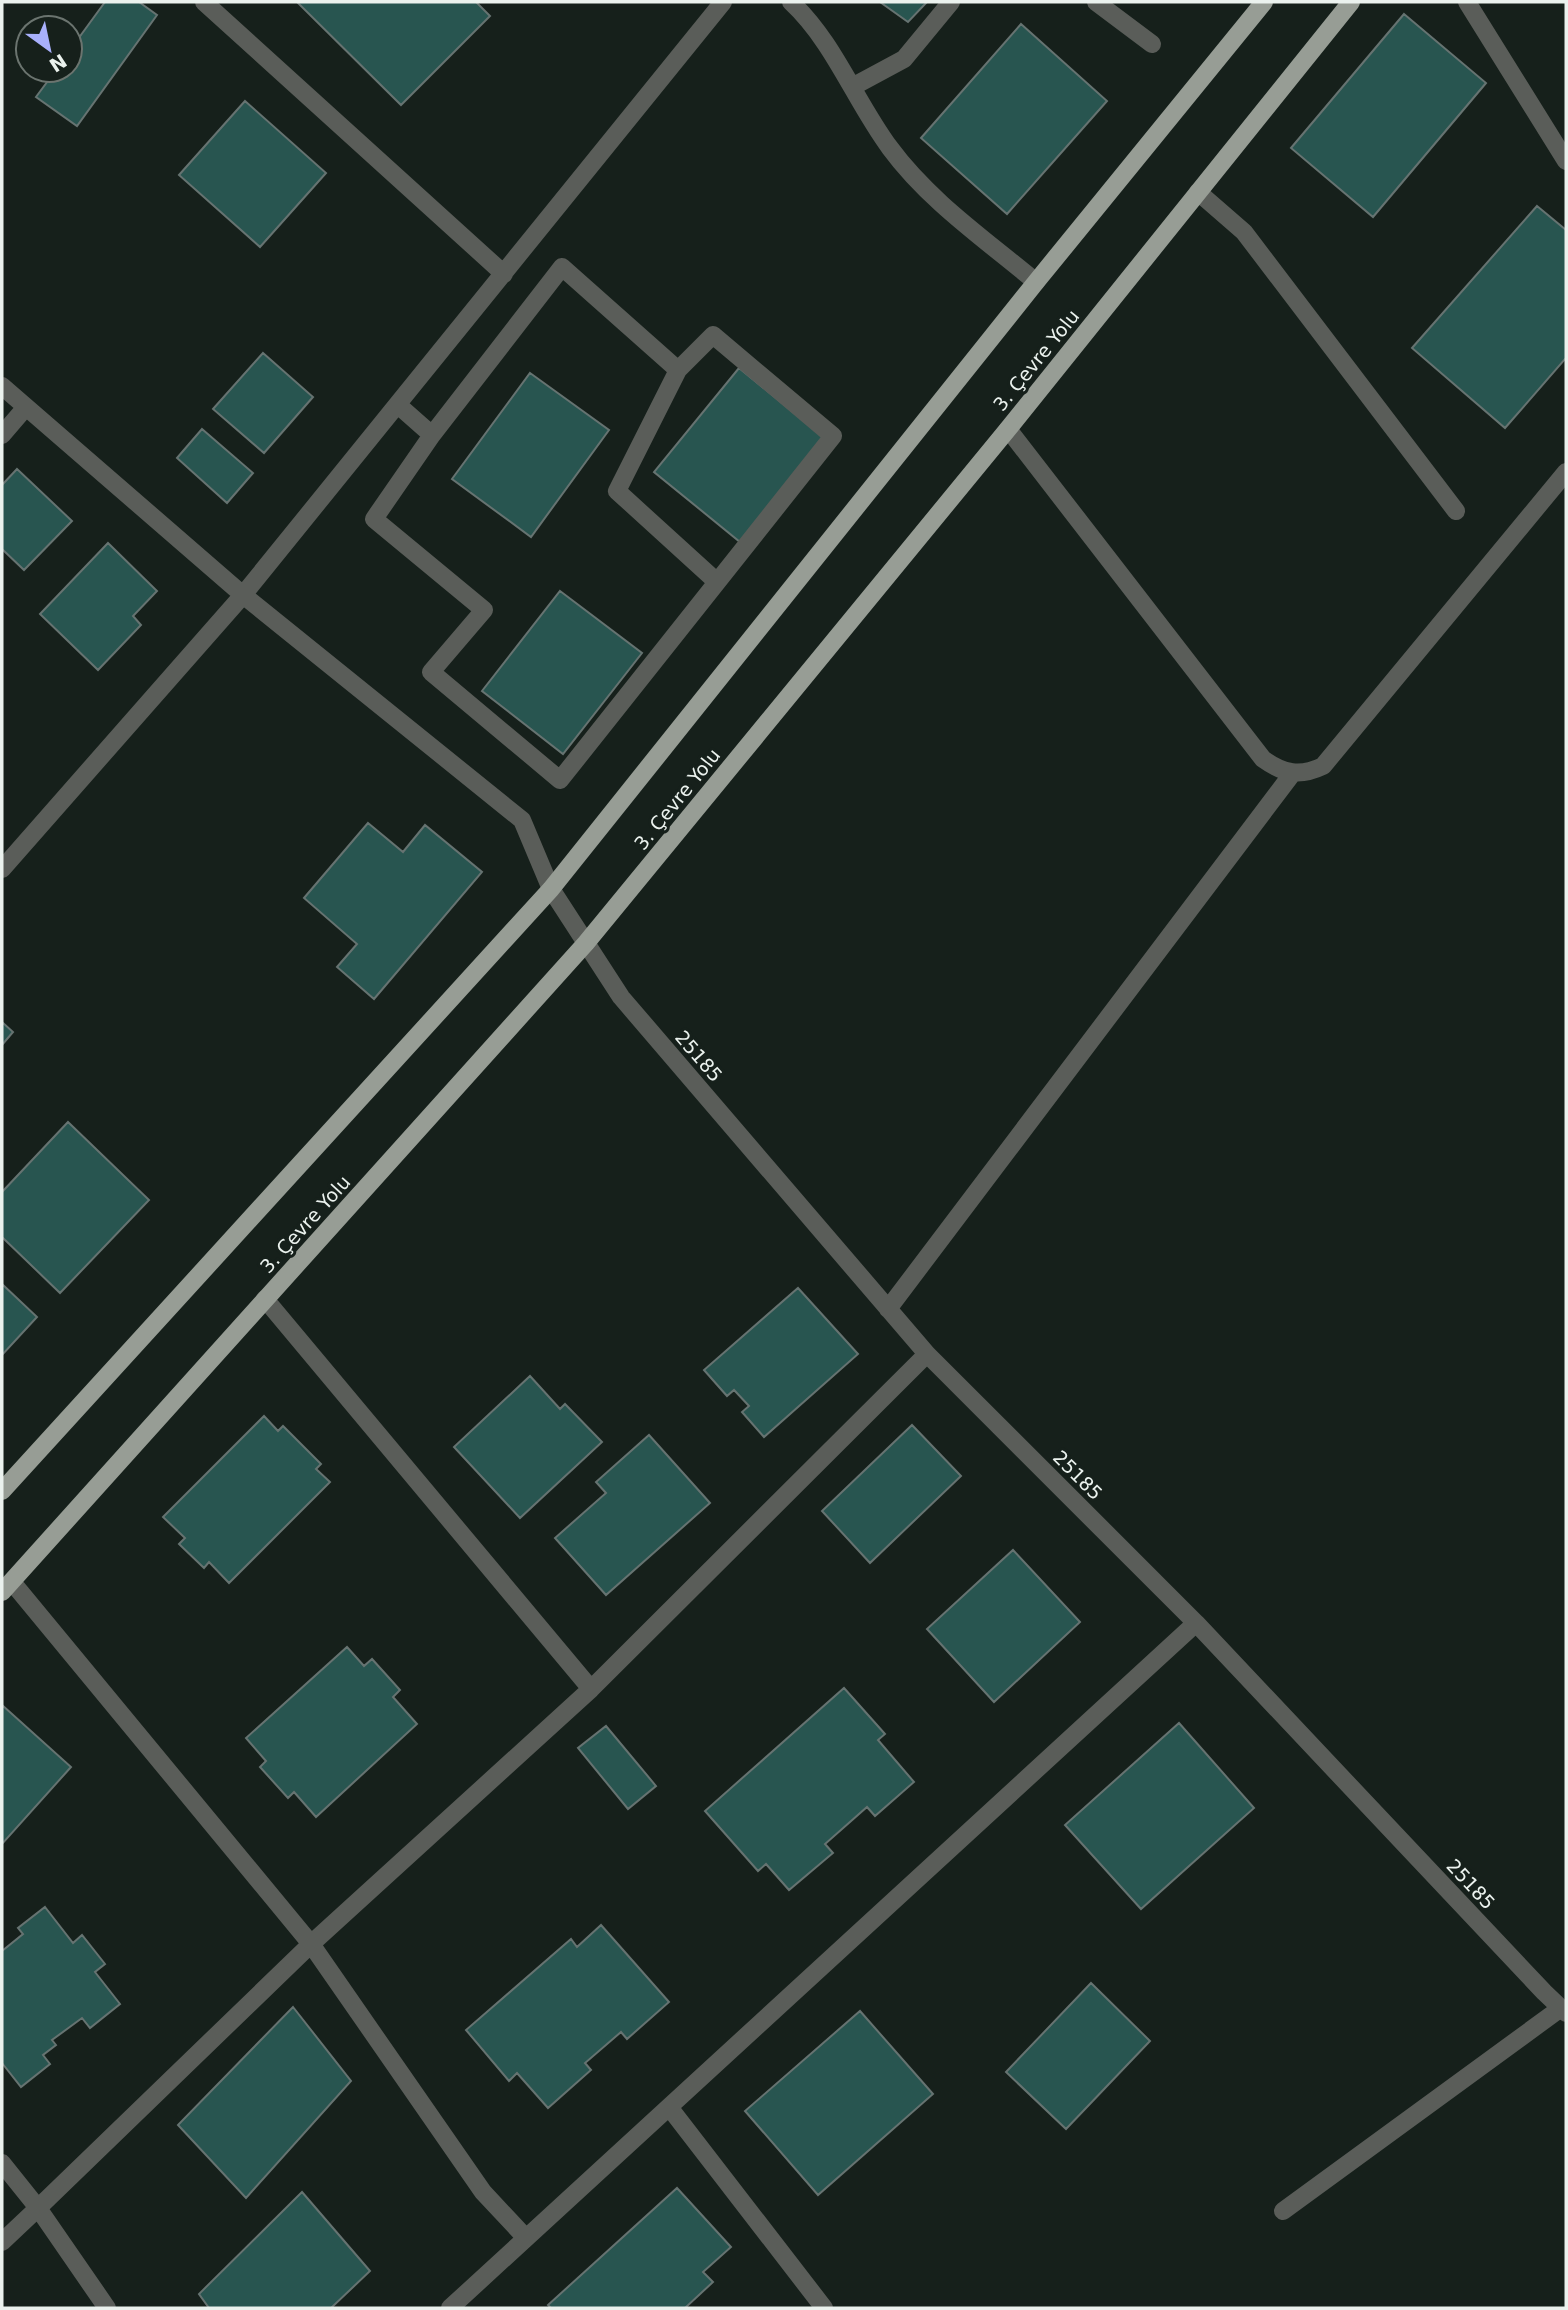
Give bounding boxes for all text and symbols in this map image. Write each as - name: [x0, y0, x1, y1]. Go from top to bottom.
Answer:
- north arrow: [14, 14, 84, 84]
- text: N: [46, 50, 71, 77]
- street label: 3. Çevre Yolu: [989, 305, 1083, 415]
- street label: 3. Çevre Yolu: [630, 744, 724, 854]
- street label: 25185: [671, 1026, 727, 1086]
- street label: 3. Çevre Yolu: [255, 1171, 355, 1277]
- street label: 25185: [1049, 1446, 1107, 1504]
- street label: 25185: [1442, 1854, 1500, 1914]

